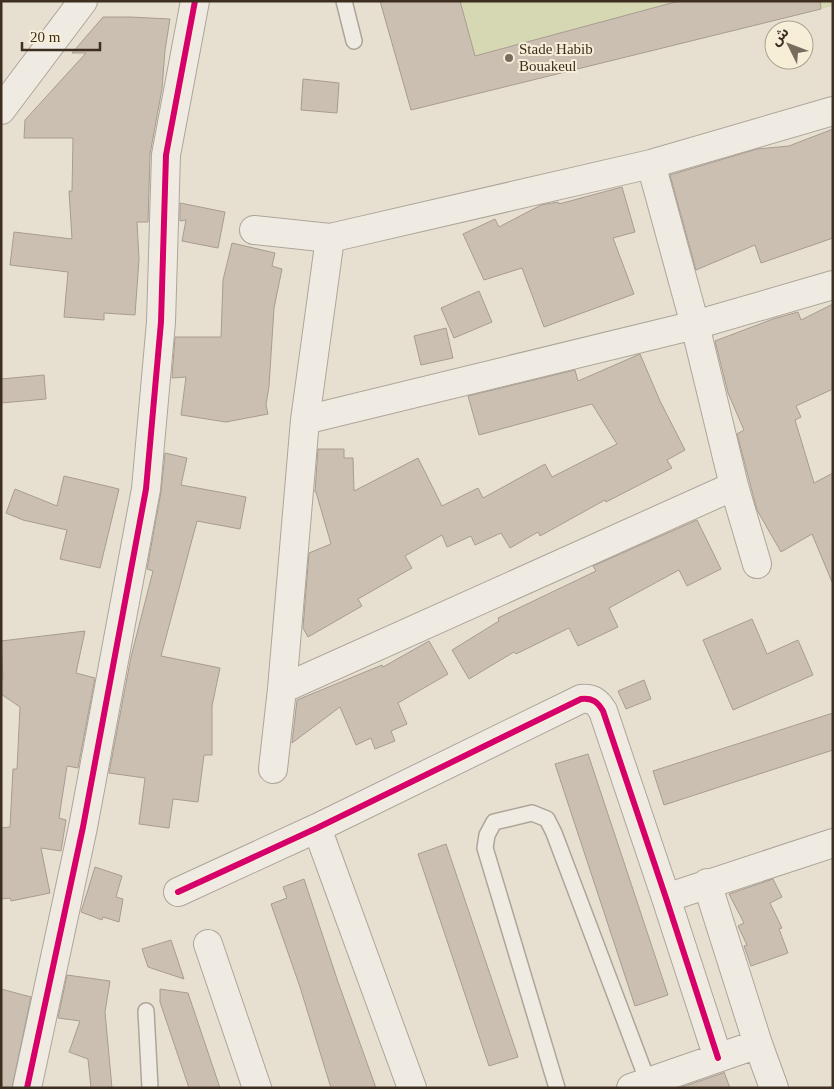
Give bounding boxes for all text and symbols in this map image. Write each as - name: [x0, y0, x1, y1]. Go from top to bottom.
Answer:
- scale bar: [22, 20, 100, 52]
- north arrow: [764, 20, 814, 70]
- text: ش: [768, 24, 792, 49]
- text: 20 m: [30, 29, 61, 45]
- place label: Stade Habib Bouakeul: [519, 41, 593, 74]
- marker: Stade Habib Bouakeul: [503, 52, 515, 64]

